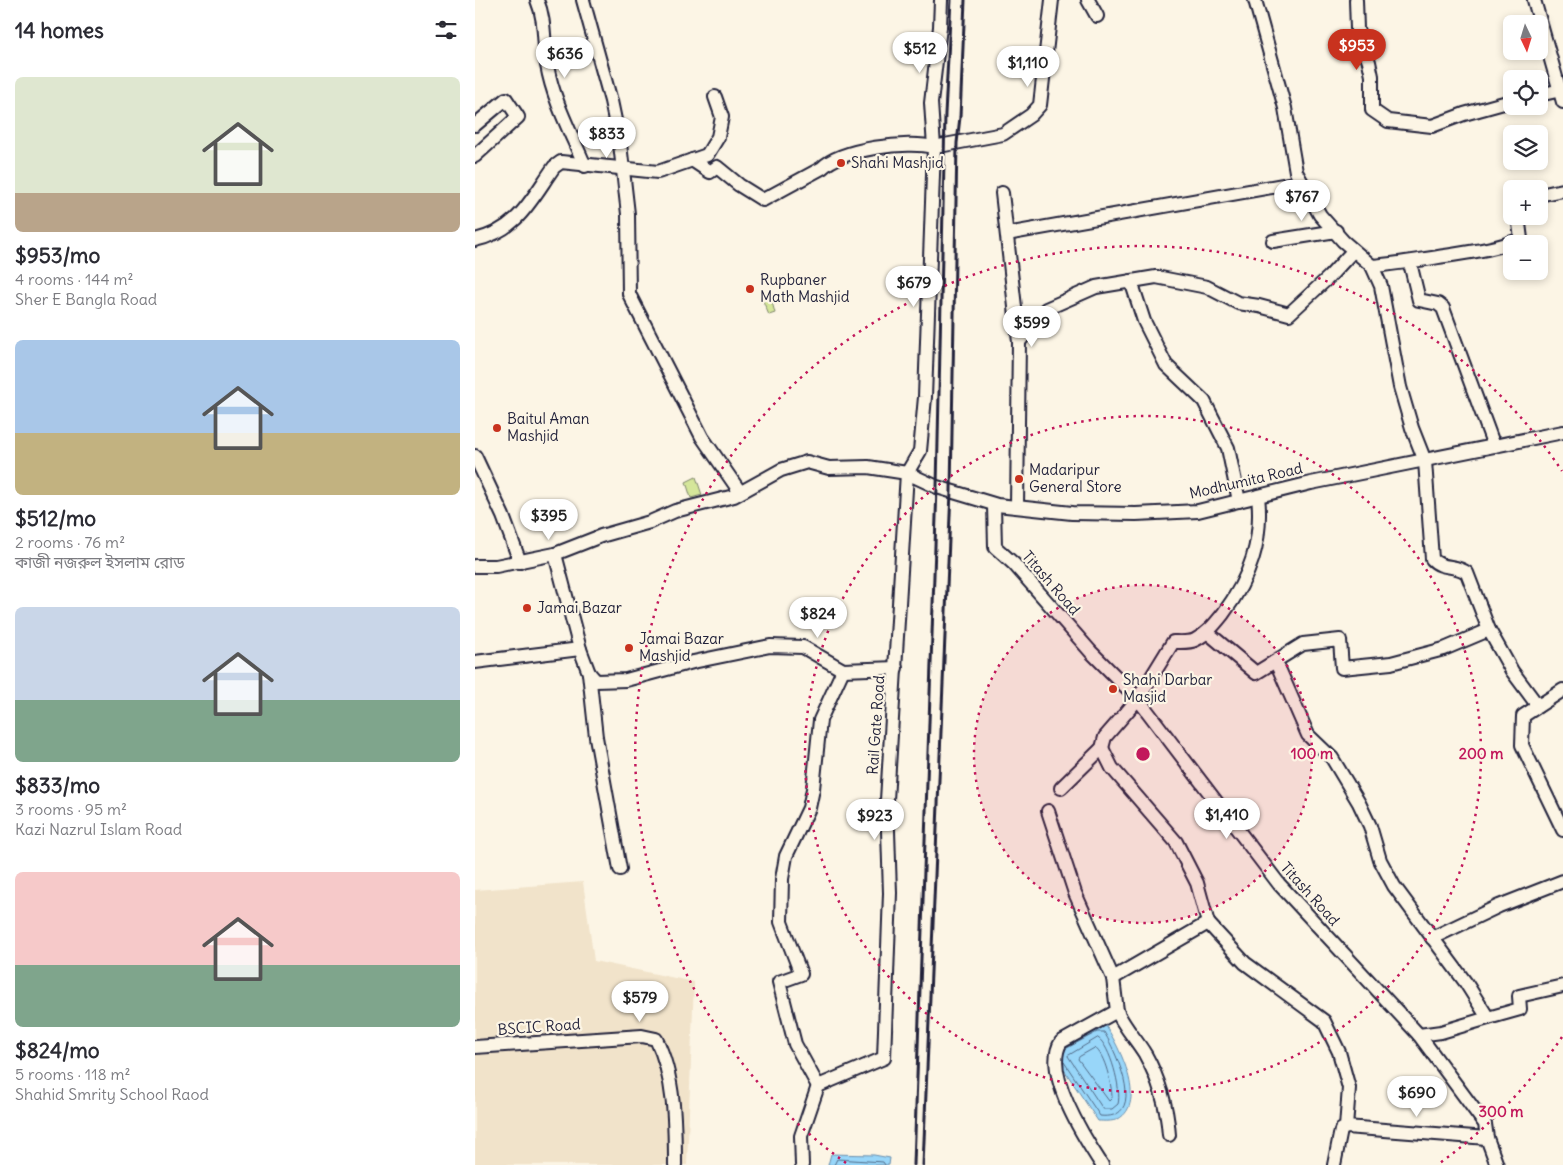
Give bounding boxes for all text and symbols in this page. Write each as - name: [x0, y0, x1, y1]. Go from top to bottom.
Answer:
- north arrow: [1503, 15, 1547, 60]
- map controls: [1503, 15, 1548, 280]
- icon: filters: [432, 16, 460, 44]
- text: 14 homes: [15, 17, 104, 44]
- pin: $953: [1327, 28, 1387, 71]
- pin: $512: [890, 32, 950, 74]
- text: $953: [1339, 35, 1375, 55]
- pin: $636: [535, 36, 595, 79]
- text: $512: [903, 38, 937, 58]
- text: $636: [547, 43, 583, 63]
- pin: $1,110: [987, 46, 1069, 88]
- text: $1,110: [1008, 52, 1048, 72]
- button: locate: [1503, 70, 1548, 115]
- icon: home: [193, 109, 283, 199]
- pin: $833: [577, 116, 637, 159]
- text: $833: [589, 123, 625, 143]
- button: layers: [1503, 125, 1548, 170]
- place label: Shahi Mashjid: [851, 153, 944, 172]
- marker: Shahi Mashjid: [835, 157, 847, 169]
- pin: $767: [1272, 180, 1332, 222]
- button: +: [1503, 180, 1548, 225]
- text: $767: [1285, 186, 1319, 206]
- button: −: [1503, 235, 1548, 280]
- text: $953/mo: [15, 242, 100, 269]
- pin: $679: [884, 266, 944, 308]
- text: 4 rooms · 144 m²: [15, 269, 134, 289]
- place label: Rupbaner Math Mashjid: [760, 270, 850, 306]
- text: $679: [896, 272, 932, 292]
- marker: Rupbaner Math Mashjid: [744, 283, 756, 295]
- text: Sher E Bangla Road: [15, 289, 157, 309]
- pin: $599: [1002, 306, 1062, 348]
- text: $599: [1014, 312, 1050, 332]
- icon: home: [193, 373, 283, 463]
- place label: Baitul Aman Mashjid: [507, 409, 590, 445]
- marker: Baitul Aman Mashjid: [491, 422, 503, 434]
- street label: Modhumita Road: [1187, 458, 1304, 503]
- place label: Madaripur General Store: [1029, 460, 1121, 496]
- marker: Madaripur General Store: [1013, 473, 1025, 485]
- pin: $395: [519, 498, 579, 541]
- text: $512/mo: [15, 505, 96, 532]
- text: $395: [531, 505, 567, 525]
- text: 2 rooms · 76 m²: [15, 532, 125, 552]
- street label: Titash Road: [1018, 547, 1085, 619]
- text: কাজী নজরুল ইসলাম রোড: [15, 552, 185, 572]
- pin: $824: [788, 596, 848, 639]
- place label: Jamai Bazar: [537, 598, 622, 617]
- marker: Jamai Bazar: [521, 602, 533, 614]
- text: $824: [800, 603, 836, 623]
- place label: Jamai Bazar Mashjid: [639, 629, 724, 665]
- icon: home: [193, 639, 283, 729]
- marker: Jamai Bazar Mashjid: [623, 642, 635, 654]
- place label: Shahi Darbar Masjid: [1123, 670, 1212, 706]
- street label: Rail Gate Road: [863, 675, 888, 775]
- marker: Shahi Darbar Masjid: [1107, 683, 1119, 695]
- text: 100 m: [1291, 744, 1333, 763]
- text: 200 m: [1459, 744, 1503, 763]
- centre of rings: [1134, 745, 1152, 763]
- text: $833/mo: [15, 772, 100, 799]
- pin: $923: [845, 798, 905, 841]
- pin: $1,410: [1186, 798, 1268, 840]
- text: 3 rooms · 95 m²: [15, 799, 127, 819]
- text: $1,410: [1205, 804, 1249, 824]
- text: $923: [857, 805, 893, 825]
- text: Kazi Nazrul Islam Road: [15, 819, 182, 839]
- street label: Titash Road: [1277, 858, 1344, 930]
- icon: home: [193, 904, 283, 994]
- pin: $579: [610, 980, 670, 1023]
- text: $579: [622, 987, 658, 1007]
- street label: BSCIC Road: [497, 1014, 581, 1039]
- text: $824/mo: [15, 1037, 100, 1064]
- text: 5 rooms · 118 m²: [15, 1064, 131, 1084]
- pin: $690: [1387, 1076, 1447, 1118]
- text: $690: [1398, 1082, 1436, 1102]
- text: Shahid Smrity School Raod: [15, 1084, 209, 1104]
- text: 300 m: [1479, 1102, 1524, 1121]

